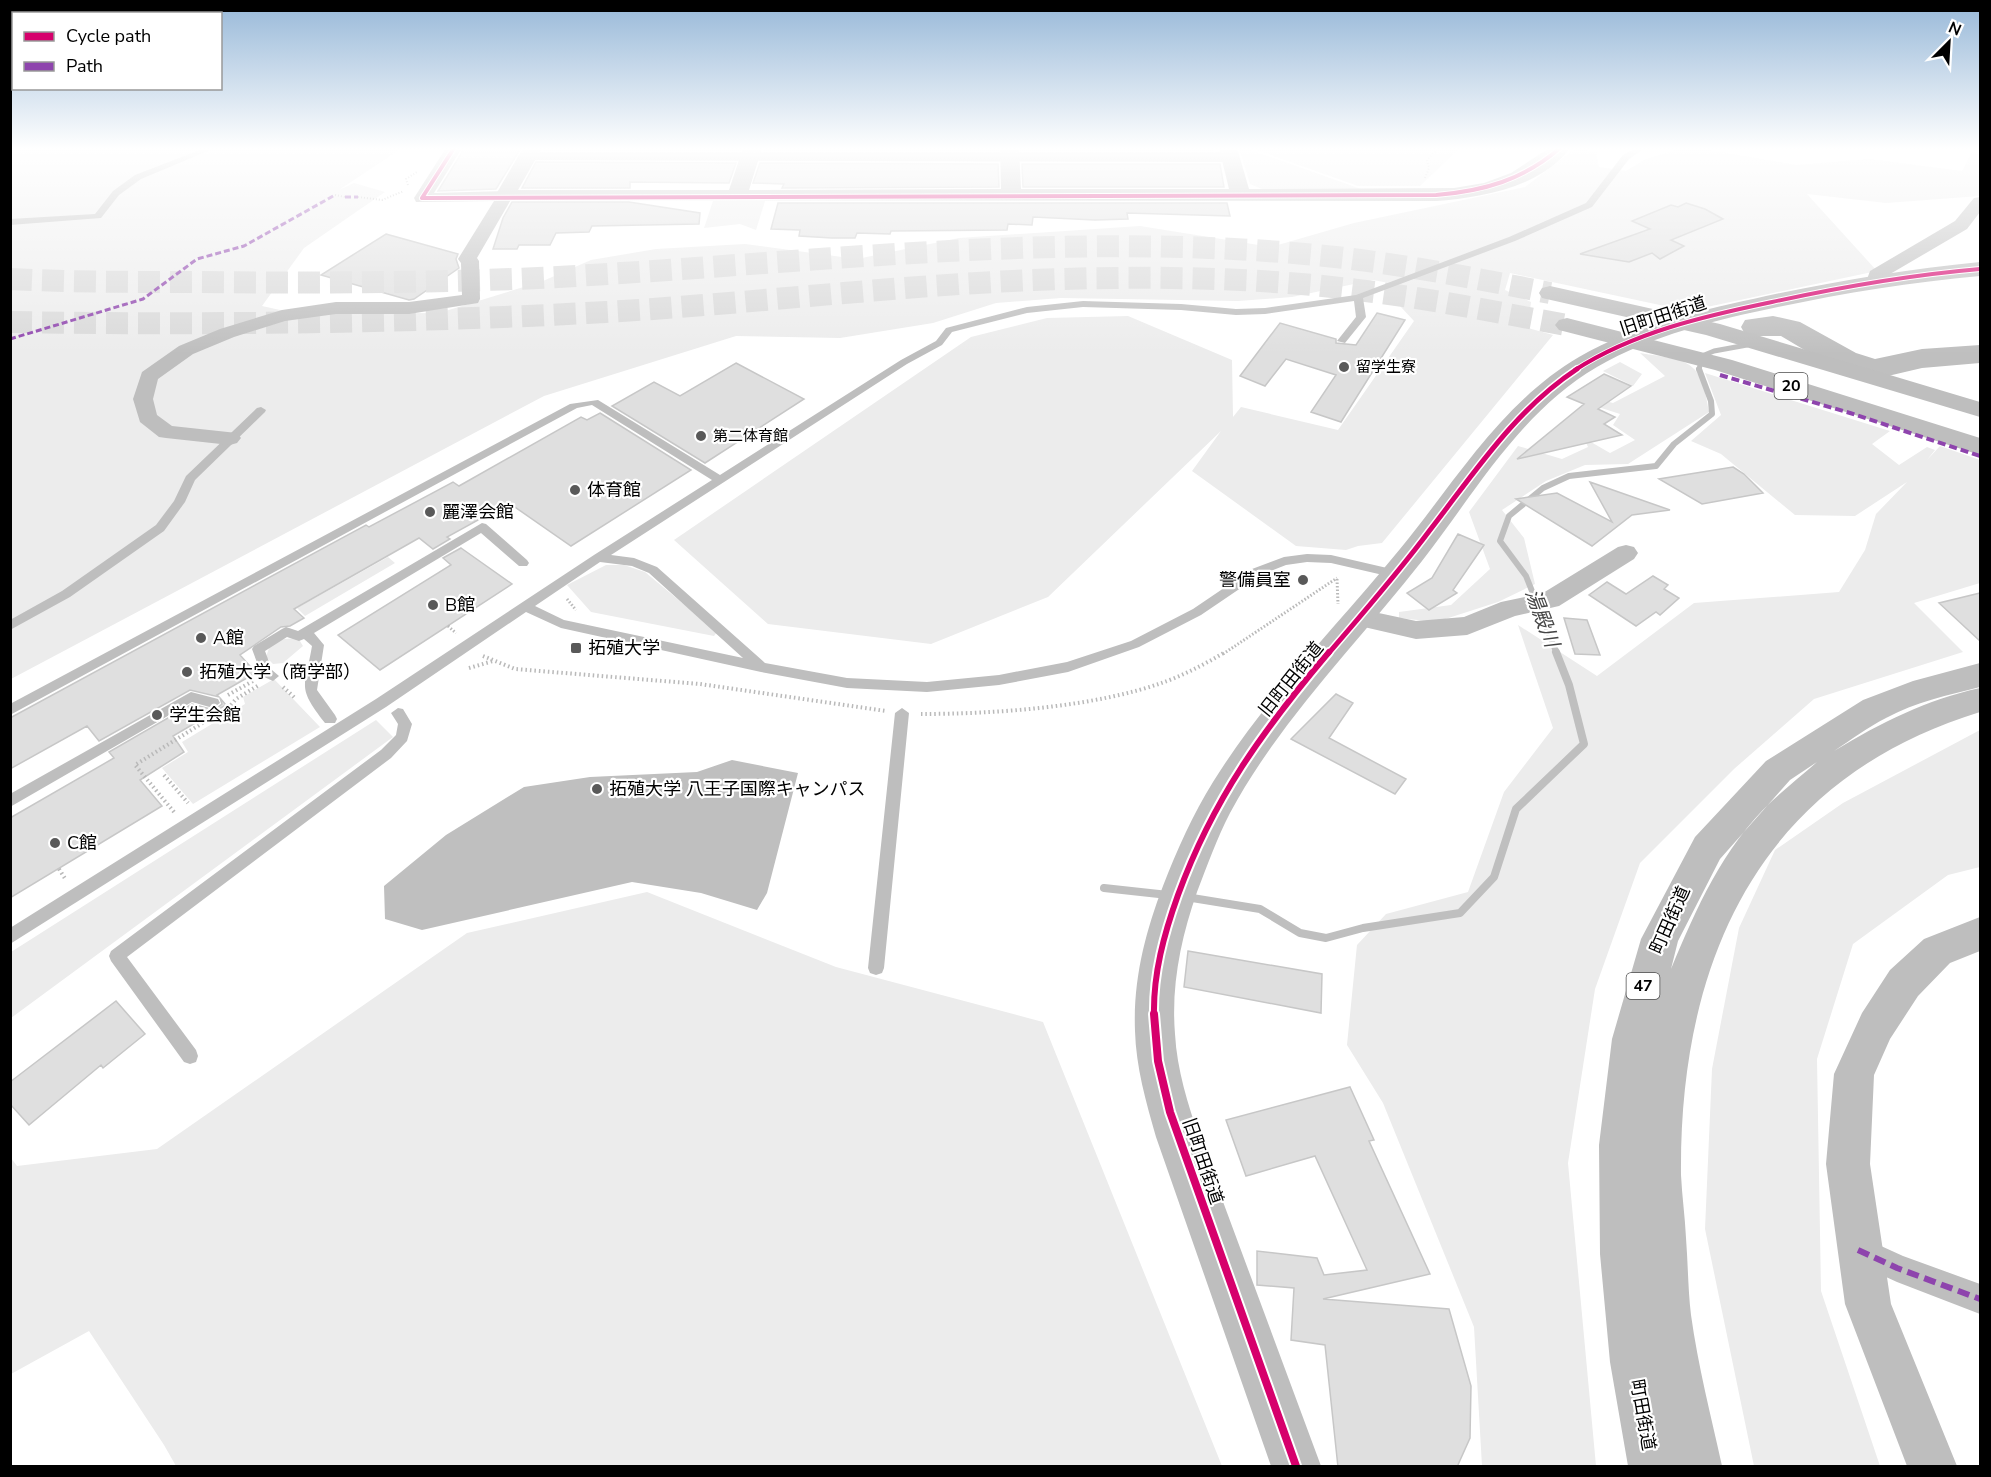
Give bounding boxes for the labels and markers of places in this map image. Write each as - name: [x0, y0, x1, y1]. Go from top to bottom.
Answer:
- place label: 留学生寮: [1356, 357, 1416, 377]
- marker: 留学生寮: [1337, 360, 1351, 374]
- place label: 第二体育館: [713, 426, 788, 446]
- marker: 第二体育館: [694, 429, 708, 443]
- place label: 体育館: [587, 478, 641, 502]
- marker: 体育館: [568, 483, 582, 497]
- place label: 麗澤会館: [442, 500, 514, 524]
- marker: 麗澤会館: [423, 505, 437, 519]
- place label: 警備員室: [1219, 568, 1291, 592]
- marker: 警備員室: [1296, 573, 1310, 587]
- place label: B館: [445, 593, 475, 617]
- marker: B館: [426, 598, 440, 612]
- place label: A館: [213, 626, 244, 650]
- marker: A館: [194, 631, 208, 645]
- place label: 拓殖大学: [588, 636, 660, 660]
- marker: 拓殖大学: [569, 641, 583, 655]
- place label: 拓殖大学（商学部）: [199, 660, 361, 684]
- marker: 拓殖大学（商学部）: [180, 665, 194, 679]
- place label: 学生会館: [169, 703, 241, 727]
- marker: 学生会館: [150, 708, 164, 722]
- place label: 拓殖大学 八王子国際キャンパス: [609, 777, 866, 801]
- marker: 拓殖大学 八王子国際キャンパス: [590, 782, 604, 796]
- place label: C館: [67, 831, 97, 855]
- marker: C館: [48, 836, 62, 850]

